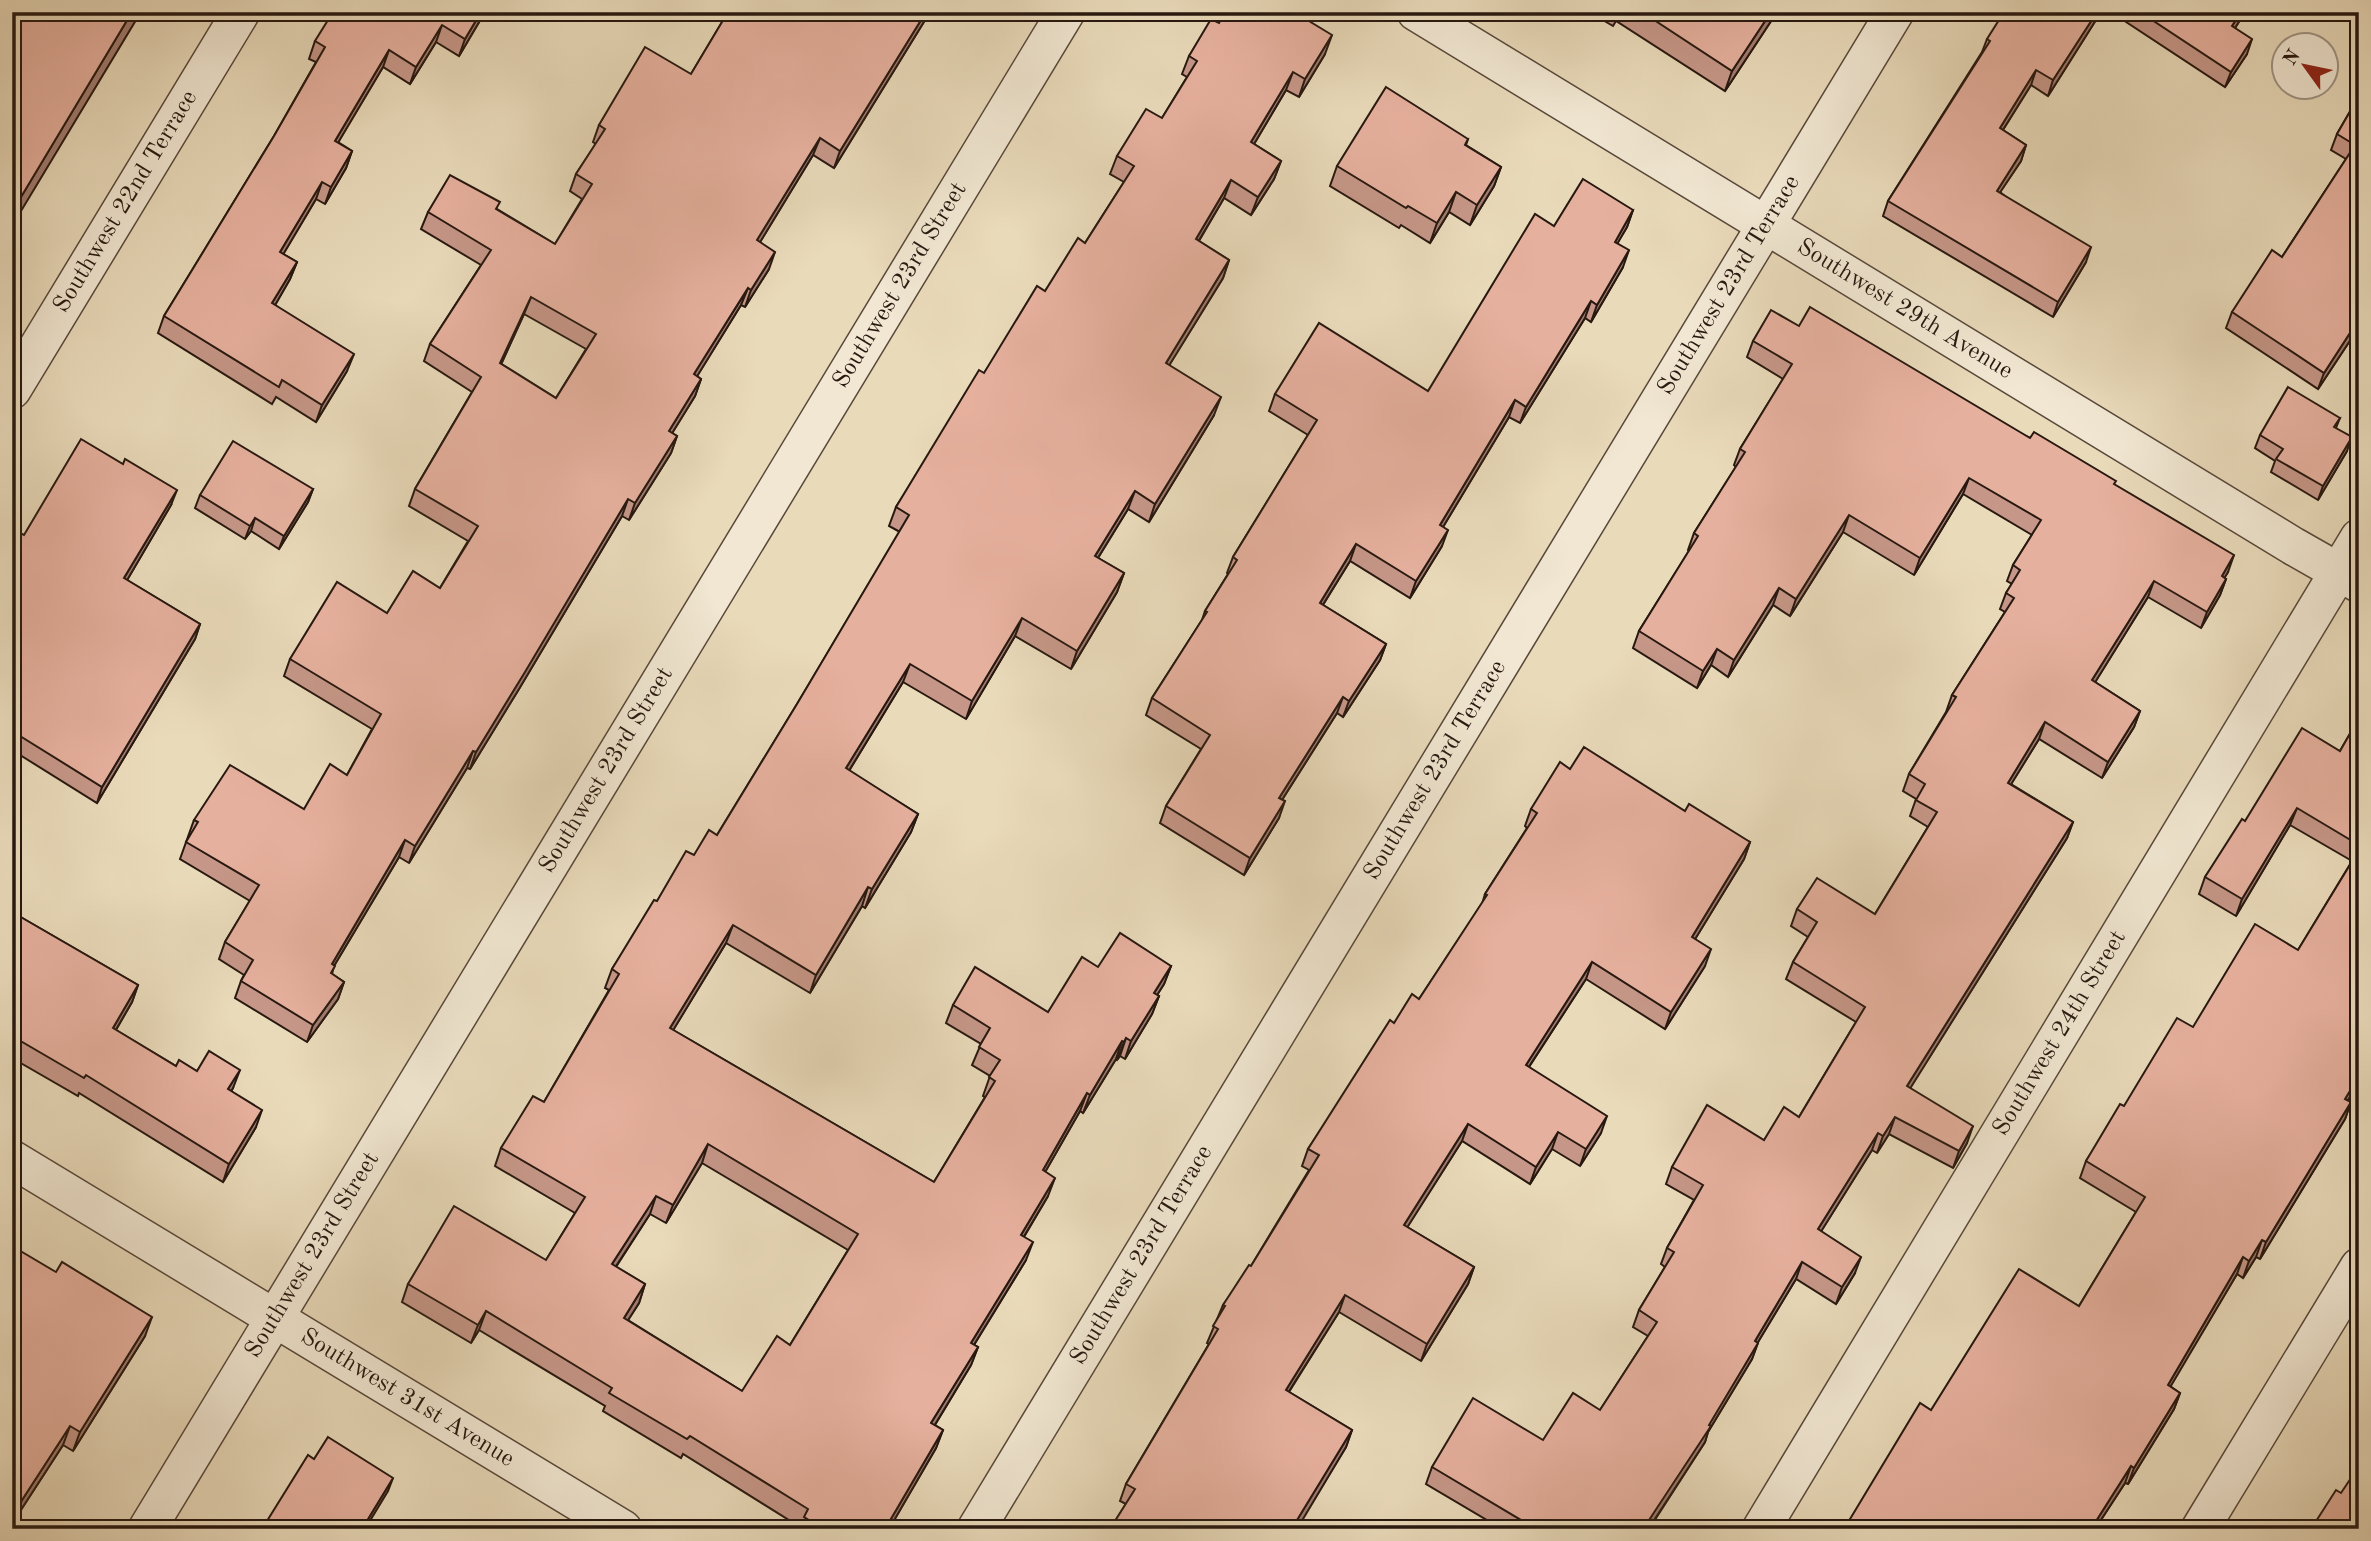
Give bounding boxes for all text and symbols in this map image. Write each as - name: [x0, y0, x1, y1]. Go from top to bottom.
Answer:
- north arrow: [2270, 32, 2340, 102]
- text: N: [2281, 46, 2305, 69]
- street label: Southwest 22nd Terrace: [50, 87, 202, 317]
- street label: Southwest 23rd Terrace: [1654, 172, 1805, 399]
- street label: Southwest 23rd Street: [829, 178, 972, 392]
- street label: Southwest 29th Avenue: [1793, 235, 2017, 384]
- street label: Southwest 23rd Terrace: [1360, 656, 1511, 884]
- street label: Southwest 23rd Street: [535, 663, 678, 877]
- street label: Southwest 24th Street: [1989, 927, 2131, 1140]
- street label: Southwest 23rd Terrace: [1066, 1141, 1217, 1369]
- street label: Southwest 23rd Street: [241, 1148, 384, 1362]
- street label: Southwest 31st Avenue: [296, 1325, 518, 1472]

